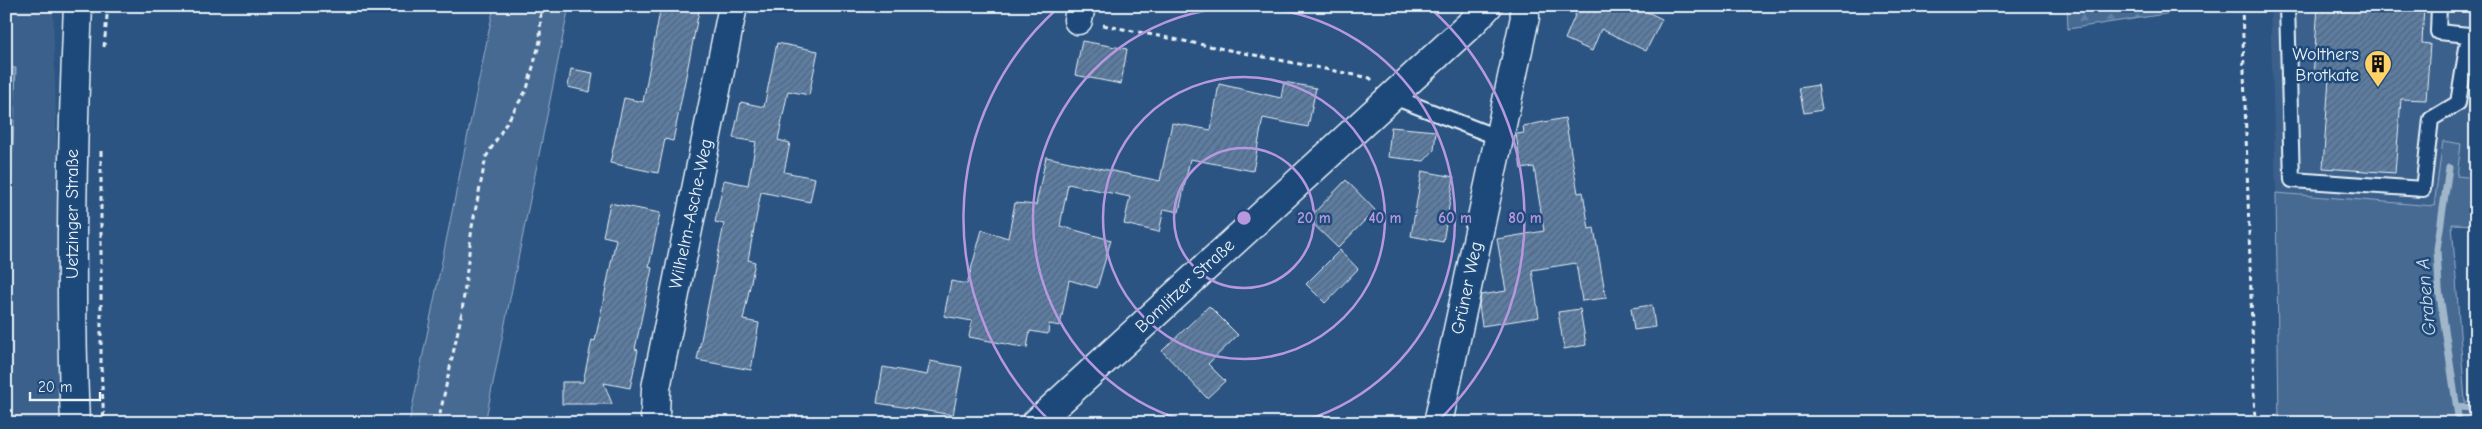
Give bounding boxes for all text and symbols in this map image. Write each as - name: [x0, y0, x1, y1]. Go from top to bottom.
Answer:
- place label: Wolthers Brotkate: [2292, 44, 2359, 86]
- building icon: Wolthers Brotkate: [2363, 49, 2393, 88]
- street label: Wilhelm-Asche-Weg: [665, 137, 717, 291]
- street label: Uetzinger Straße: [62, 149, 83, 279]
- centre of rings: [1235, 209, 1253, 227]
- text: 20 m: [1297, 209, 1331, 227]
- text: 40 m: [1369, 209, 1402, 227]
- text: 60 m: [1438, 209, 1472, 227]
- text: 80 m: [1508, 209, 1542, 227]
- street label: Bomlitzer Straße: [1131, 235, 1239, 337]
- street label: Grüner Weg: [1447, 240, 1487, 336]
- water label: Graben A: [2412, 257, 2440, 337]
- scale bar: [30, 369, 100, 401]
- text: 20 m: [38, 378, 72, 396]

